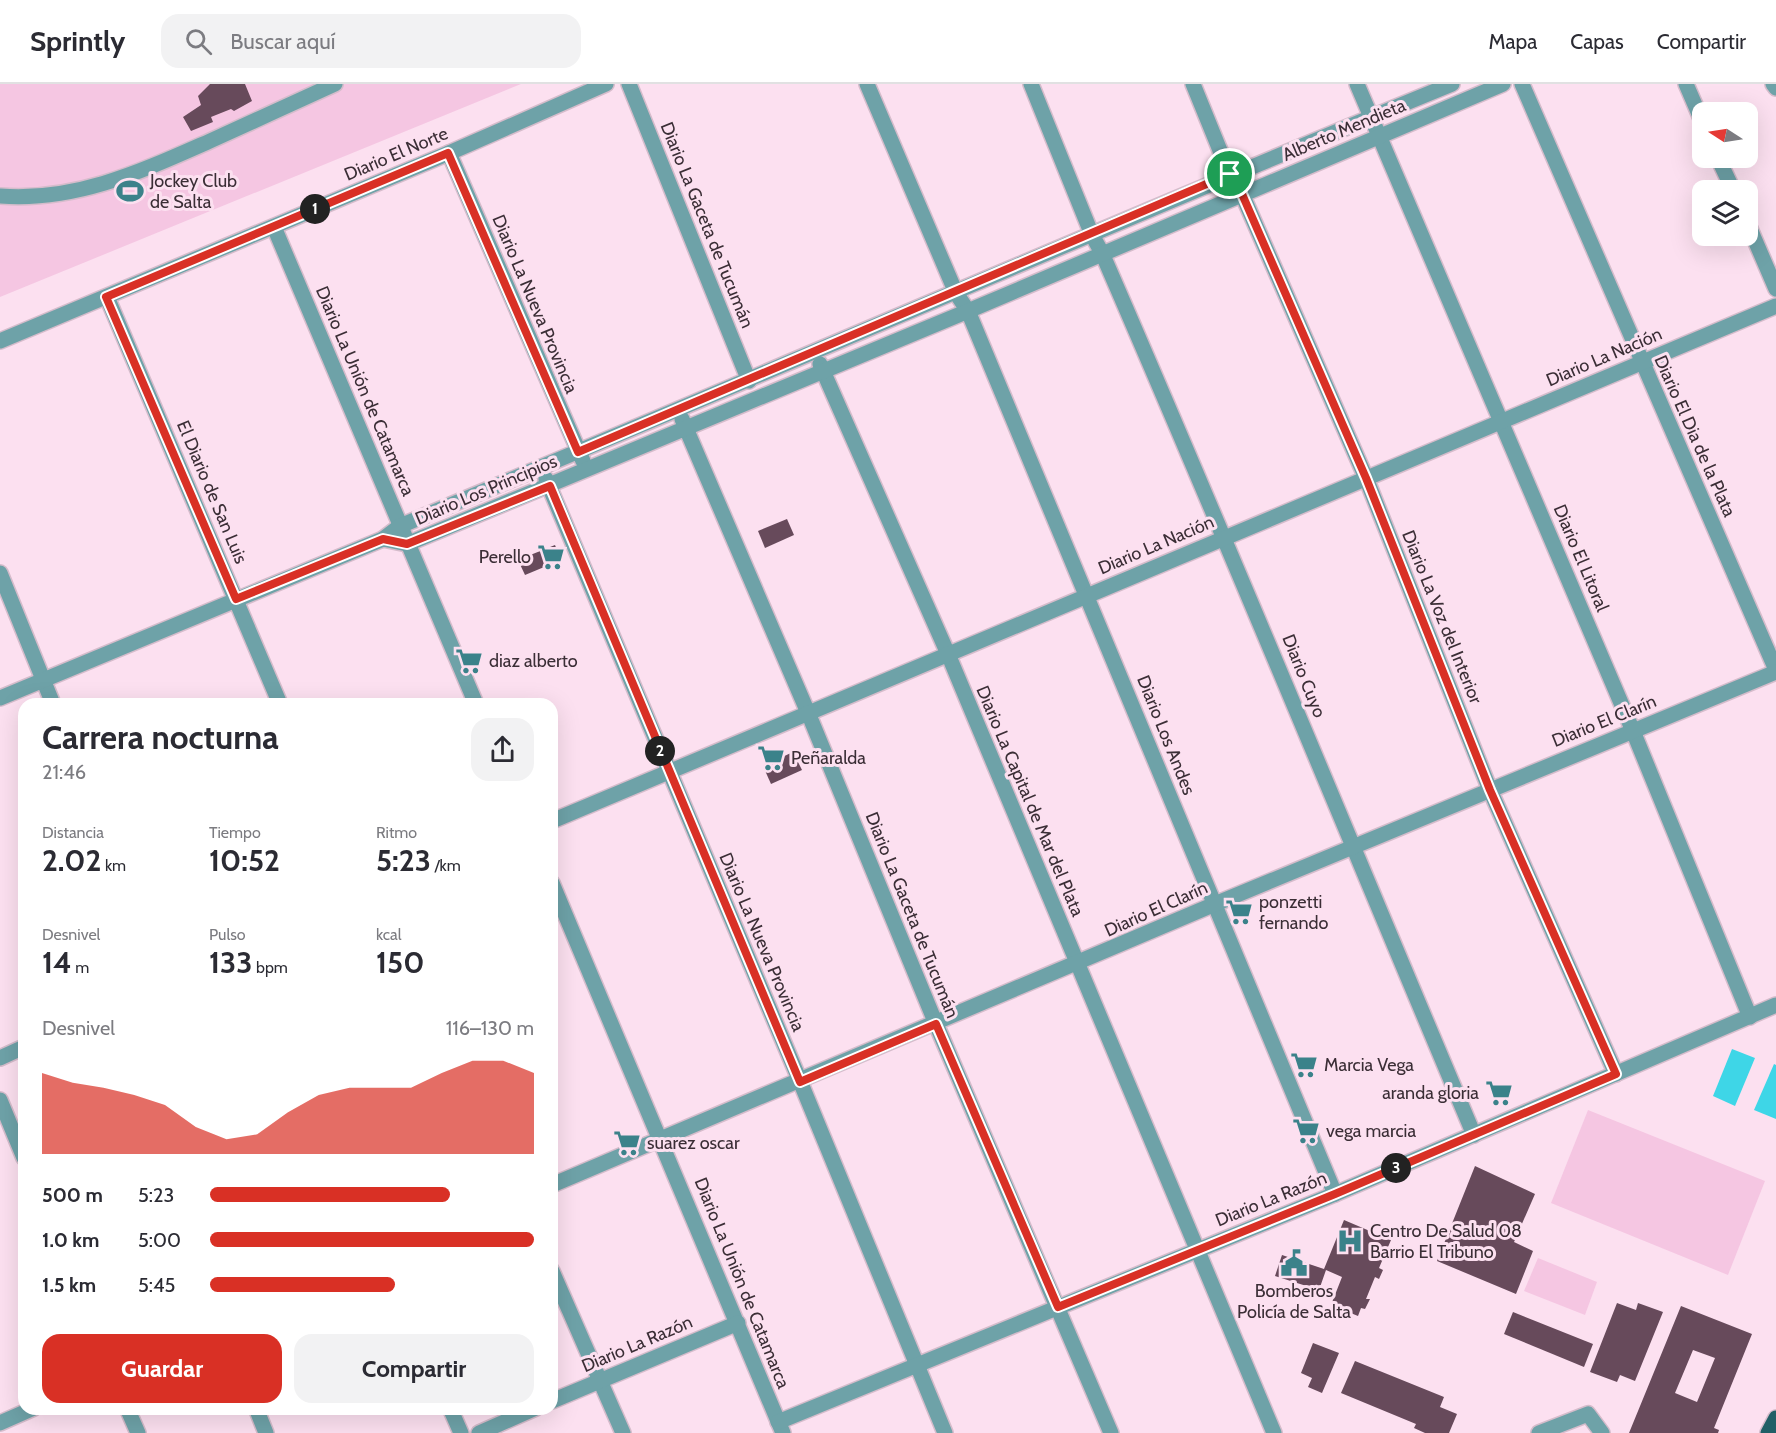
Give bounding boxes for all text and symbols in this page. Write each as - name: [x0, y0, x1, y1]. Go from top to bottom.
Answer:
- search box: [161, 14, 581, 68]
- text: Sprintly: [30, 24, 125, 58]
- icon: search: [182, 25, 215, 58]
- text: Buscar aquí: [230, 28, 335, 55]
- text: Mapa: [1489, 29, 1537, 54]
- text: Capas: [1570, 29, 1624, 54]
- text: Compartir: [1657, 29, 1746, 54]
- street label: Alberto Mendieta: [1279, 94, 1409, 166]
- north arrow: [1692, 102, 1758, 168]
- map controls: [1692, 102, 1758, 246]
- street label: Diario La Gaceta de Tucumán: [656, 119, 758, 331]
- street label: Diario El Norte: [341, 122, 451, 186]
- pin: [1204, 148, 1255, 199]
- icon: arrive: [1213, 157, 1246, 190]
- place label: Jockey Club de Salta: [149, 170, 237, 213]
- sports icon: Jockey Club de Salta: [115, 176, 145, 206]
- button: layers: [1692, 180, 1758, 246]
- pin: 1: [300, 194, 330, 224]
- text: 1: [312, 199, 318, 218]
- street label: Diario La Nueva Provincia: [487, 211, 583, 397]
- street label: Diario La Unión de Catamarca: [311, 283, 419, 499]
- street label: Diario La Nación: [1543, 323, 1665, 391]
- street label: Diario El Dia de la Plata: [1649, 352, 1741, 520]
- street label: El Diario de San Luis: [172, 417, 252, 567]
- street label: Diario Los Principios: [412, 450, 560, 530]
- street label: Diario El Litoral: [1549, 501, 1614, 616]
- street label: Diario La Nación: [1095, 511, 1217, 579]
- street label: Diario La Voz del Interior: [1397, 527, 1487, 707]
- supermarket icon: Perello: [536, 542, 566, 572]
- place label: Perello: [479, 546, 531, 568]
- street label: Diario Cuyo: [1277, 631, 1331, 721]
- supermarket icon: diaz alberto: [454, 646, 484, 676]
- place label: diaz alberto: [489, 650, 578, 672]
- street label: Diario Los Andes: [1132, 672, 1200, 798]
- street label: Diario La Capital de Mar del Plata: [971, 682, 1089, 920]
- street label: Diario El Clarín: [1549, 690, 1659, 752]
- text: Carrera nocturna: [42, 717, 279, 757]
- button: share: [471, 718, 534, 781]
- pin: 2: [645, 736, 675, 766]
- text: 2: [656, 741, 664, 760]
- supermarket icon: Peñaralda: [756, 743, 786, 773]
- place label: Peñaralda: [791, 747, 866, 769]
- text: 21:46: [42, 760, 86, 784]
- street label: Diario La Gaceta de Tucumán: [861, 809, 963, 1021]
- text: Distancia: [42, 823, 104, 842]
- text: Tiempo: [209, 823, 261, 842]
- text: Ritmo: [376, 823, 417, 842]
- text: 2.02: [42, 842, 101, 879]
- text: 10:52: [209, 842, 280, 879]
- text: 5:23: [376, 842, 431, 879]
- street label: Diario La Nueva Provincia: [714, 849, 810, 1035]
- text: km: [101, 856, 126, 875]
- text: /km: [431, 856, 461, 875]
- street label: Diario El Clarín: [1101, 876, 1211, 942]
- place label: ponzetti fernando: [1259, 891, 1328, 934]
- supermarket icon: ponzetti fernando: [1224, 897, 1254, 927]
- text: Desnivel: [42, 925, 100, 944]
- text: Pulso: [209, 925, 246, 944]
- text: kcal: [376, 925, 402, 944]
- text: 14: [42, 944, 72, 981]
- text: 133: [209, 944, 252, 981]
- text: 150: [376, 944, 424, 981]
- text: m: [72, 958, 89, 977]
- text: bpm: [252, 958, 288, 977]
- text: Desnivel: [42, 1016, 115, 1040]
- text: 116–130 m: [446, 1016, 534, 1040]
- supermarket icon: Marcia Vega: [1289, 1050, 1319, 1080]
- place label: Marcia Vega: [1324, 1054, 1414, 1076]
- supermarket icon: aranda gloria: [1484, 1078, 1514, 1108]
- place label: aranda gloria: [1382, 1082, 1479, 1104]
- supermarket icon: vega marcia: [1291, 1116, 1321, 1146]
- place label: vega marcia: [1326, 1120, 1416, 1142]
- supermarket icon: suarez oscar: [612, 1128, 642, 1158]
- place label: suarez oscar: [647, 1132, 740, 1154]
- pin: 3: [1381, 1153, 1411, 1183]
- text: 3: [1392, 1158, 1400, 1177]
- street label: Diario La Razón: [1212, 1167, 1330, 1231]
- street label: Diario La Unión de Catamarca: [690, 1174, 795, 1392]
- text: 500 m: [42, 1183, 103, 1207]
- text: 5:23: [138, 1183, 174, 1207]
- place label: Centro De Salud 08 Barrio El Tribuno: [1370, 1220, 1522, 1263]
- hospital icon: Centro De Salud 08 Barrio El Tribuno: [1335, 1226, 1365, 1256]
- text: 1.0 km: [42, 1228, 99, 1252]
- text: 5:00: [138, 1228, 181, 1252]
- public building icon: Bomberos Policía de Salta: [1279, 1248, 1309, 1278]
- text: 1.5 km: [42, 1273, 96, 1297]
- text: 5:45: [138, 1273, 175, 1297]
- place label: Bomberos Policía de Salta: [1237, 1280, 1351, 1323]
- street label: Diario La Razón: [578, 1311, 696, 1377]
- button: Guardar: [42, 1334, 282, 1403]
- button: Compartir: [294, 1334, 534, 1403]

